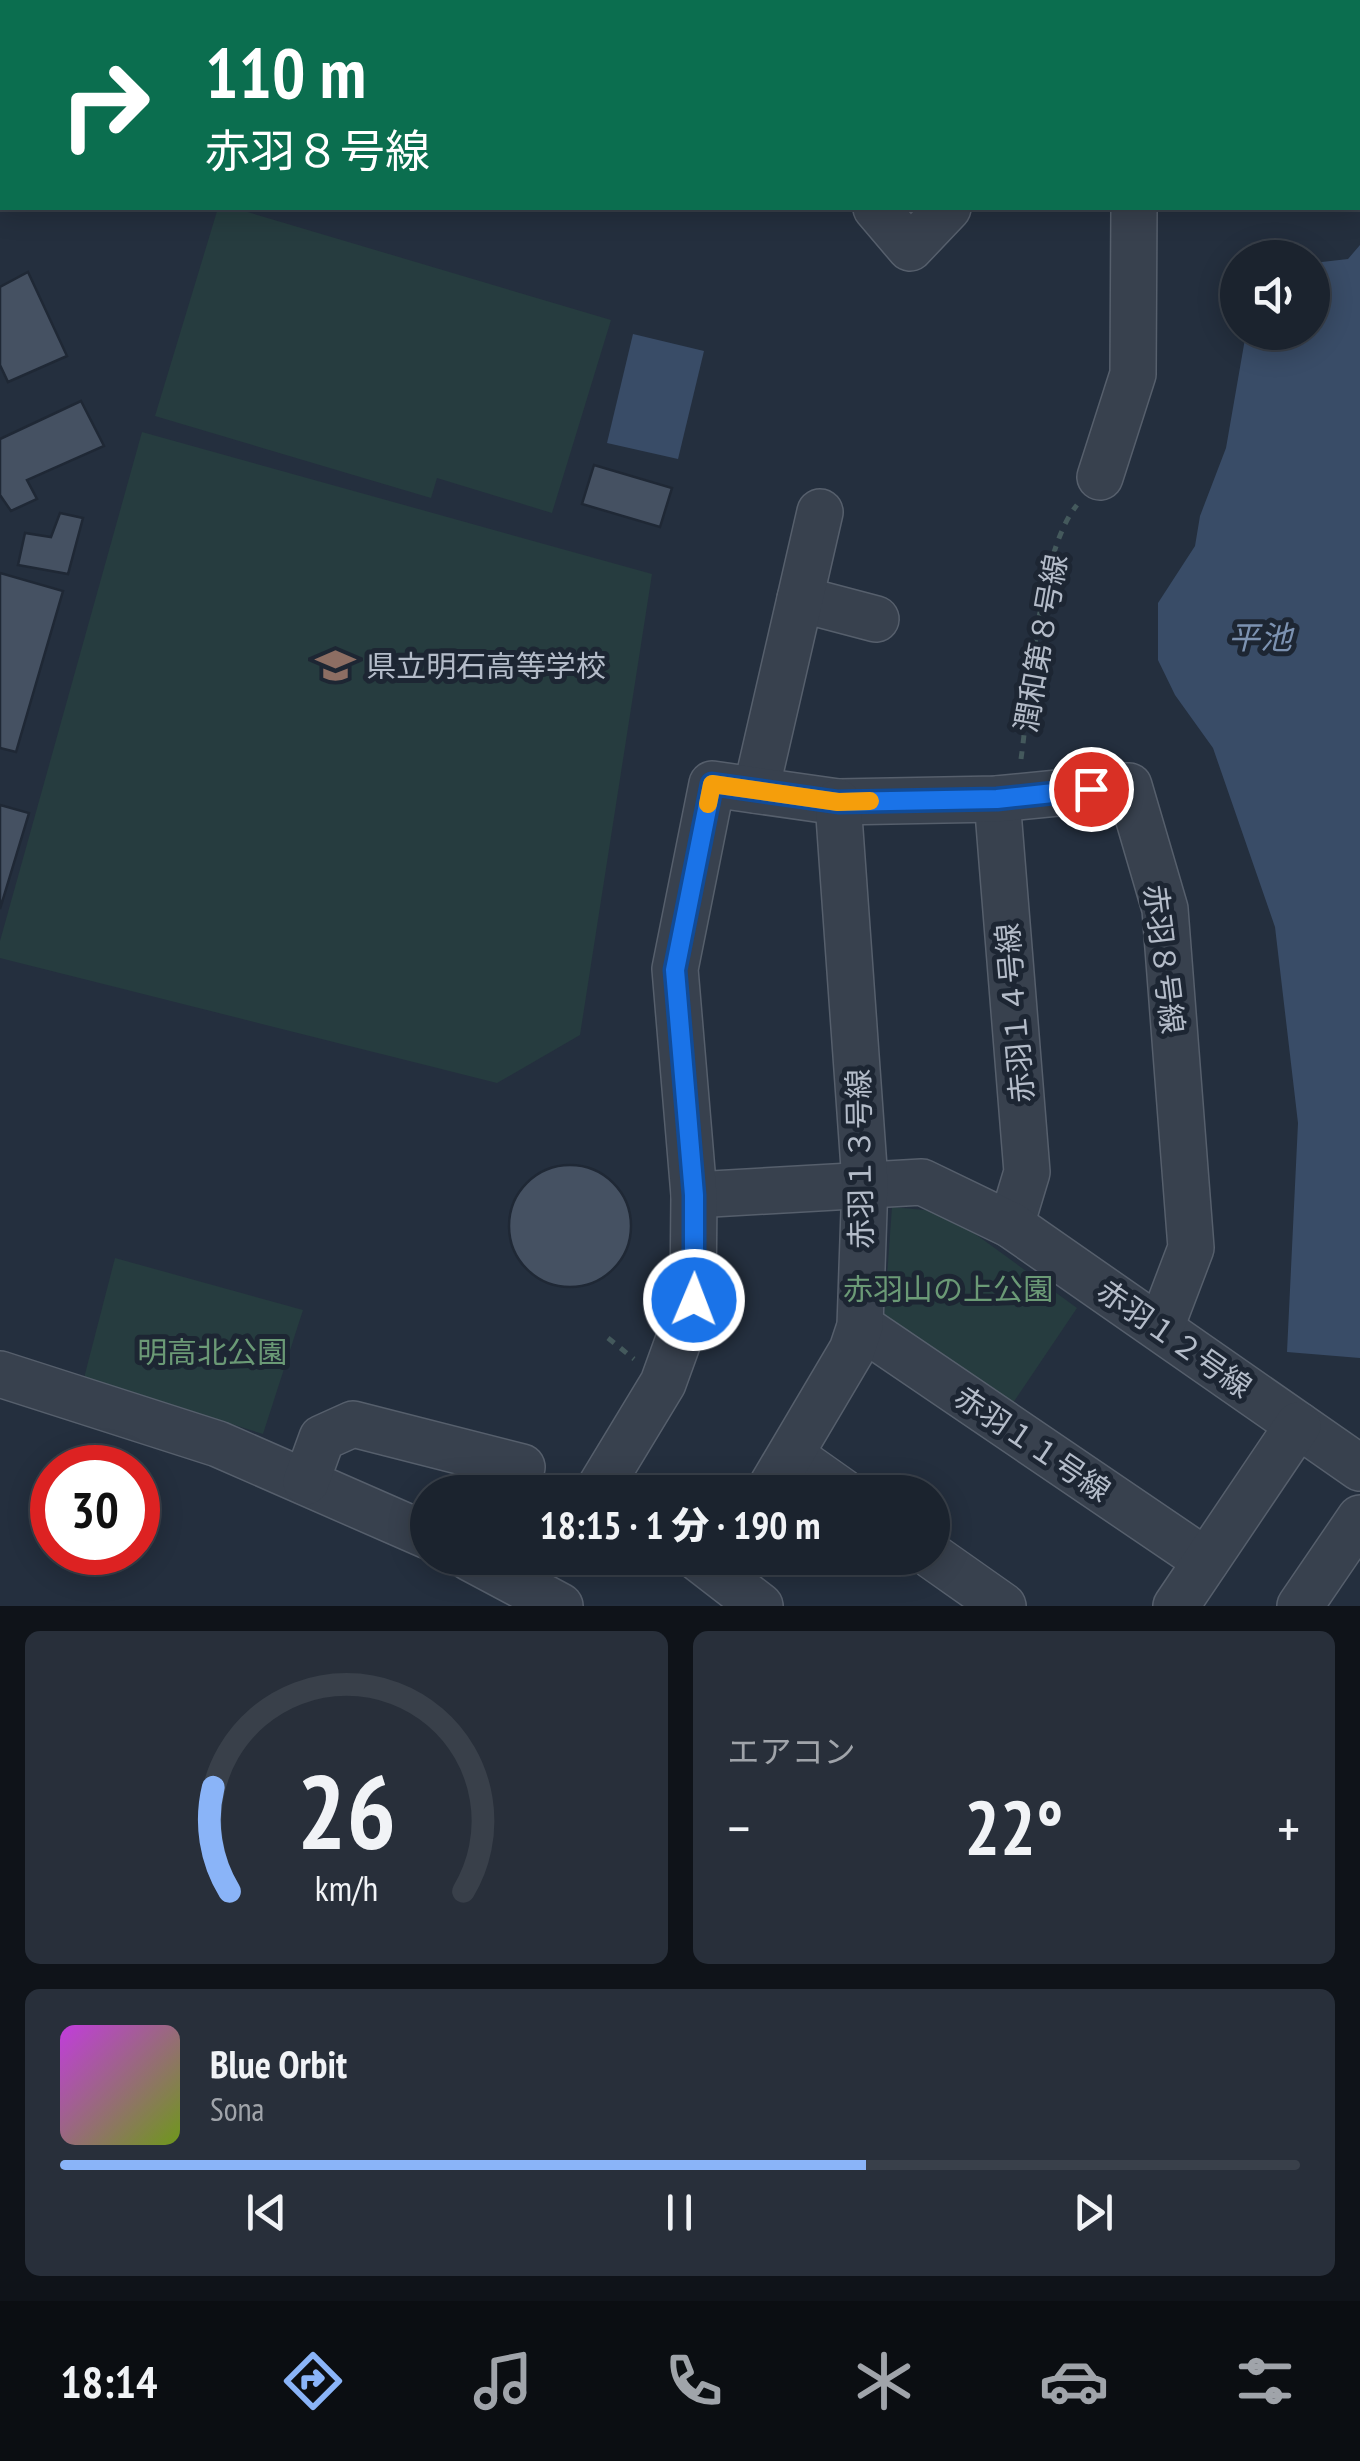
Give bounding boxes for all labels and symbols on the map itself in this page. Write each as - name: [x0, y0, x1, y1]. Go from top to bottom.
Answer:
- street label: 潤和第８号線: [1005, 551, 1075, 735]
- water label: 平池: [1228, 616, 1295, 658]
- school or university icon: 県立明石高等学校: [315, 644, 357, 686]
- place label: 県立明石高等学校: [366, 646, 606, 685]
- pin: [1049, 747, 1134, 832]
- street label: 赤羽８号線: [1137, 882, 1193, 1036]
- street label: 赤羽１４号線: [987, 922, 1041, 1104]
- street label: 赤羽１３号線: [838, 1069, 880, 1249]
- position arrow: [642, 1248, 746, 1352]
- park label: 赤羽山の上公園: [843, 1269, 1053, 1308]
- street label: 赤羽１２号線: [1090, 1270, 1260, 1406]
- park label: 明高北公園: [137, 1332, 287, 1371]
- street label: 赤羽１１号線: [947, 1377, 1119, 1509]
- speed limit sign: 30: [30, 1445, 160, 1575]

